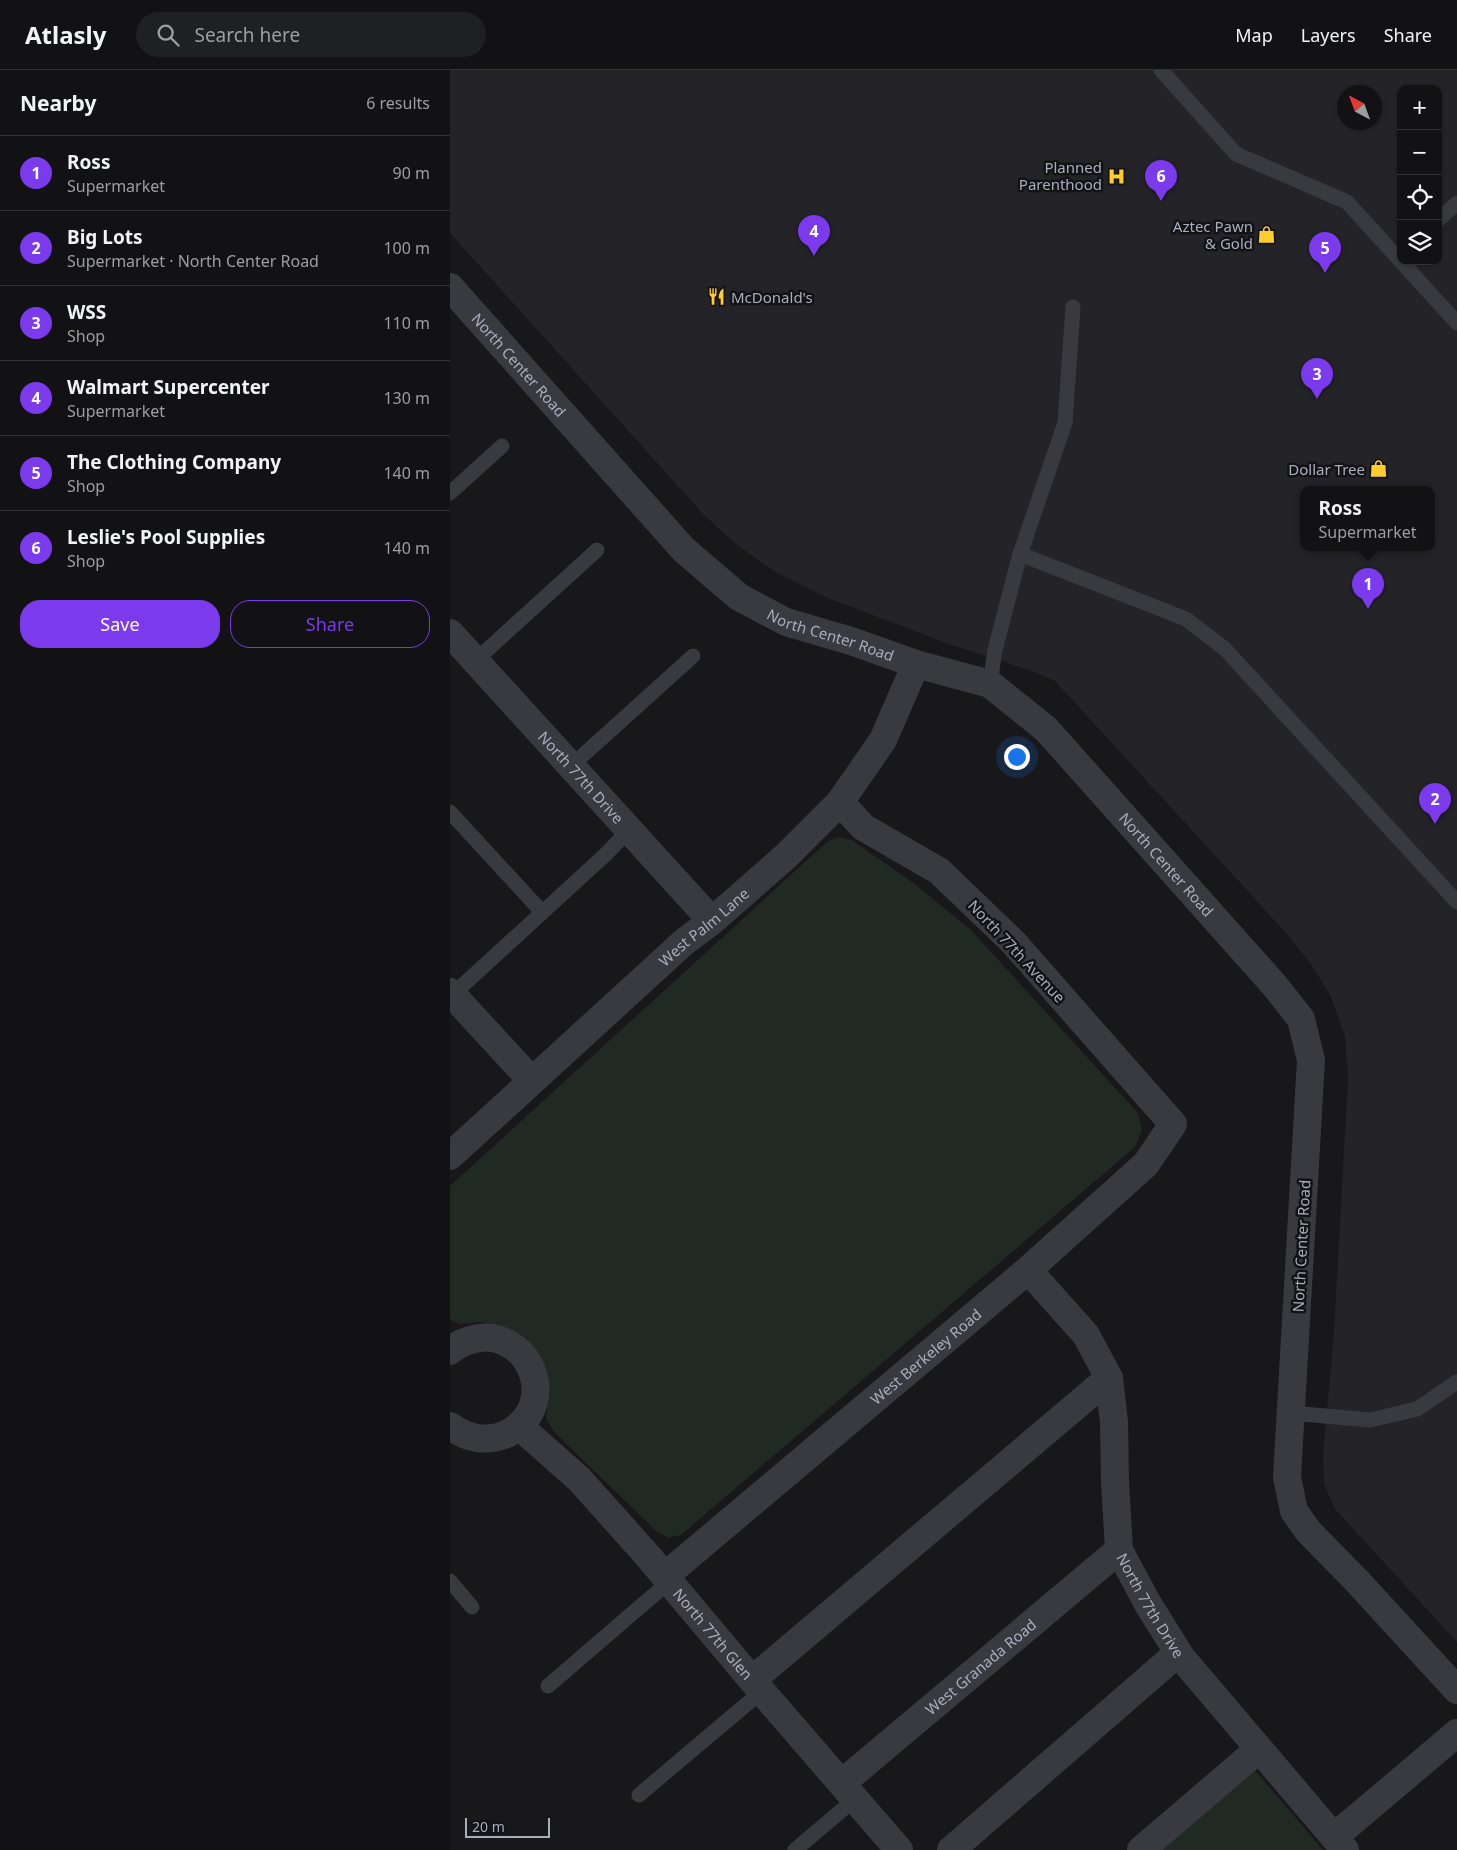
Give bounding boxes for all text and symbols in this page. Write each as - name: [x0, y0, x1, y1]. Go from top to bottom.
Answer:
- search box: [136, 12, 486, 57]
- text: Atlasly: [25, 18, 106, 51]
- icon: search: [154, 21, 182, 49]
- text: Search here: [194, 22, 300, 48]
- text: Map: [1235, 23, 1273, 47]
- text: Layers: [1301, 23, 1356, 47]
- text: Share: [1384, 23, 1432, 47]
- north arrow: [1337, 85, 1382, 130]
- map controls: [1397, 85, 1442, 265]
- button: +: [1397, 85, 1442, 130]
- text: Nearby: [20, 89, 96, 117]
- text: 6 results: [366, 92, 430, 114]
- button: −: [1397, 130, 1442, 175]
- text: Ross: [67, 149, 110, 175]
- place label: Planned Parenthood: [1019, 157, 1102, 194]
- pin: 6: [1145, 160, 1177, 201]
- text: 1: [31, 162, 41, 184]
- text: 90 m: [393, 162, 430, 184]
- hospital icon: Planned Parenthood: [1106, 166, 1126, 186]
- text: Supermarket: [67, 175, 165, 197]
- button: locate: [1397, 175, 1442, 220]
- pin: 4: [798, 215, 830, 256]
- place label: Aztec Pawn & Gold: [1173, 216, 1253, 253]
- button: layers: [1397, 220, 1442, 265]
- text: Big Lots: [67, 224, 143, 250]
- shop icon: Aztec Pawn & Gold: [1257, 225, 1277, 245]
- pin: 5: [1309, 232, 1341, 273]
- text: 2: [31, 237, 41, 259]
- text: 100 m: [383, 237, 430, 259]
- text: Supermarket · North Center Road: [67, 250, 319, 272]
- restaurant icon: McDonald's: [707, 287, 727, 307]
- place label: McDonald's: [731, 287, 813, 307]
- text: WSS: [67, 299, 106, 325]
- street label: North Center Road: [468, 309, 571, 421]
- text: 3: [31, 312, 41, 334]
- text: 110 m: [383, 312, 430, 334]
- text: Shop: [67, 325, 105, 347]
- pin: 3: [1301, 358, 1333, 399]
- text: Walmart Supercenter: [67, 374, 269, 400]
- text: 4: [31, 387, 41, 409]
- text: 130 m: [383, 387, 430, 409]
- text: Supermarket: [67, 400, 165, 422]
- text: The Clothing Company: [67, 449, 281, 475]
- place label: Dollar Tree: [1288, 459, 1365, 479]
- shop icon: Dollar Tree: [1369, 459, 1389, 479]
- text: 5: [31, 462, 41, 484]
- text: 140 m: [383, 462, 430, 484]
- text: Shop: [67, 475, 105, 497]
- popup: [1300, 486, 1435, 551]
- text: Ross: [1318, 495, 1362, 521]
- text: Supermarket: [1318, 521, 1417, 543]
- text: Leslie's Pool Supplies: [67, 524, 265, 550]
- text: 6: [31, 537, 41, 559]
- text: 140 m: [383, 537, 430, 559]
- text: Shop: [67, 550, 105, 572]
- pin: 1: [1352, 568, 1384, 609]
- button: Save: [20, 600, 220, 648]
- button: Share: [230, 600, 430, 648]
- street label: North Center Road: [764, 604, 897, 665]
- street label: North 77th Drive: [534, 727, 628, 828]
- your location: [1004, 744, 1030, 770]
- pin: 2: [1419, 783, 1451, 824]
- street label: North Center Road: [1115, 808, 1218, 920]
- street label: West Palm Lane: [654, 883, 753, 970]
- street label: North 77th Avenue: [964, 895, 1070, 1007]
- street label: North Center Road: [1288, 1179, 1314, 1313]
- street label: West Berkeley Road: [866, 1304, 985, 1409]
- street label: North 77th Drive: [1112, 1549, 1189, 1662]
- street label: North 77th Glen: [669, 1584, 757, 1684]
- street label: West Granada Road: [921, 1614, 1040, 1719]
- scale bar: [465, 1815, 550, 1838]
- text: 20 m: [472, 1817, 505, 1836]

